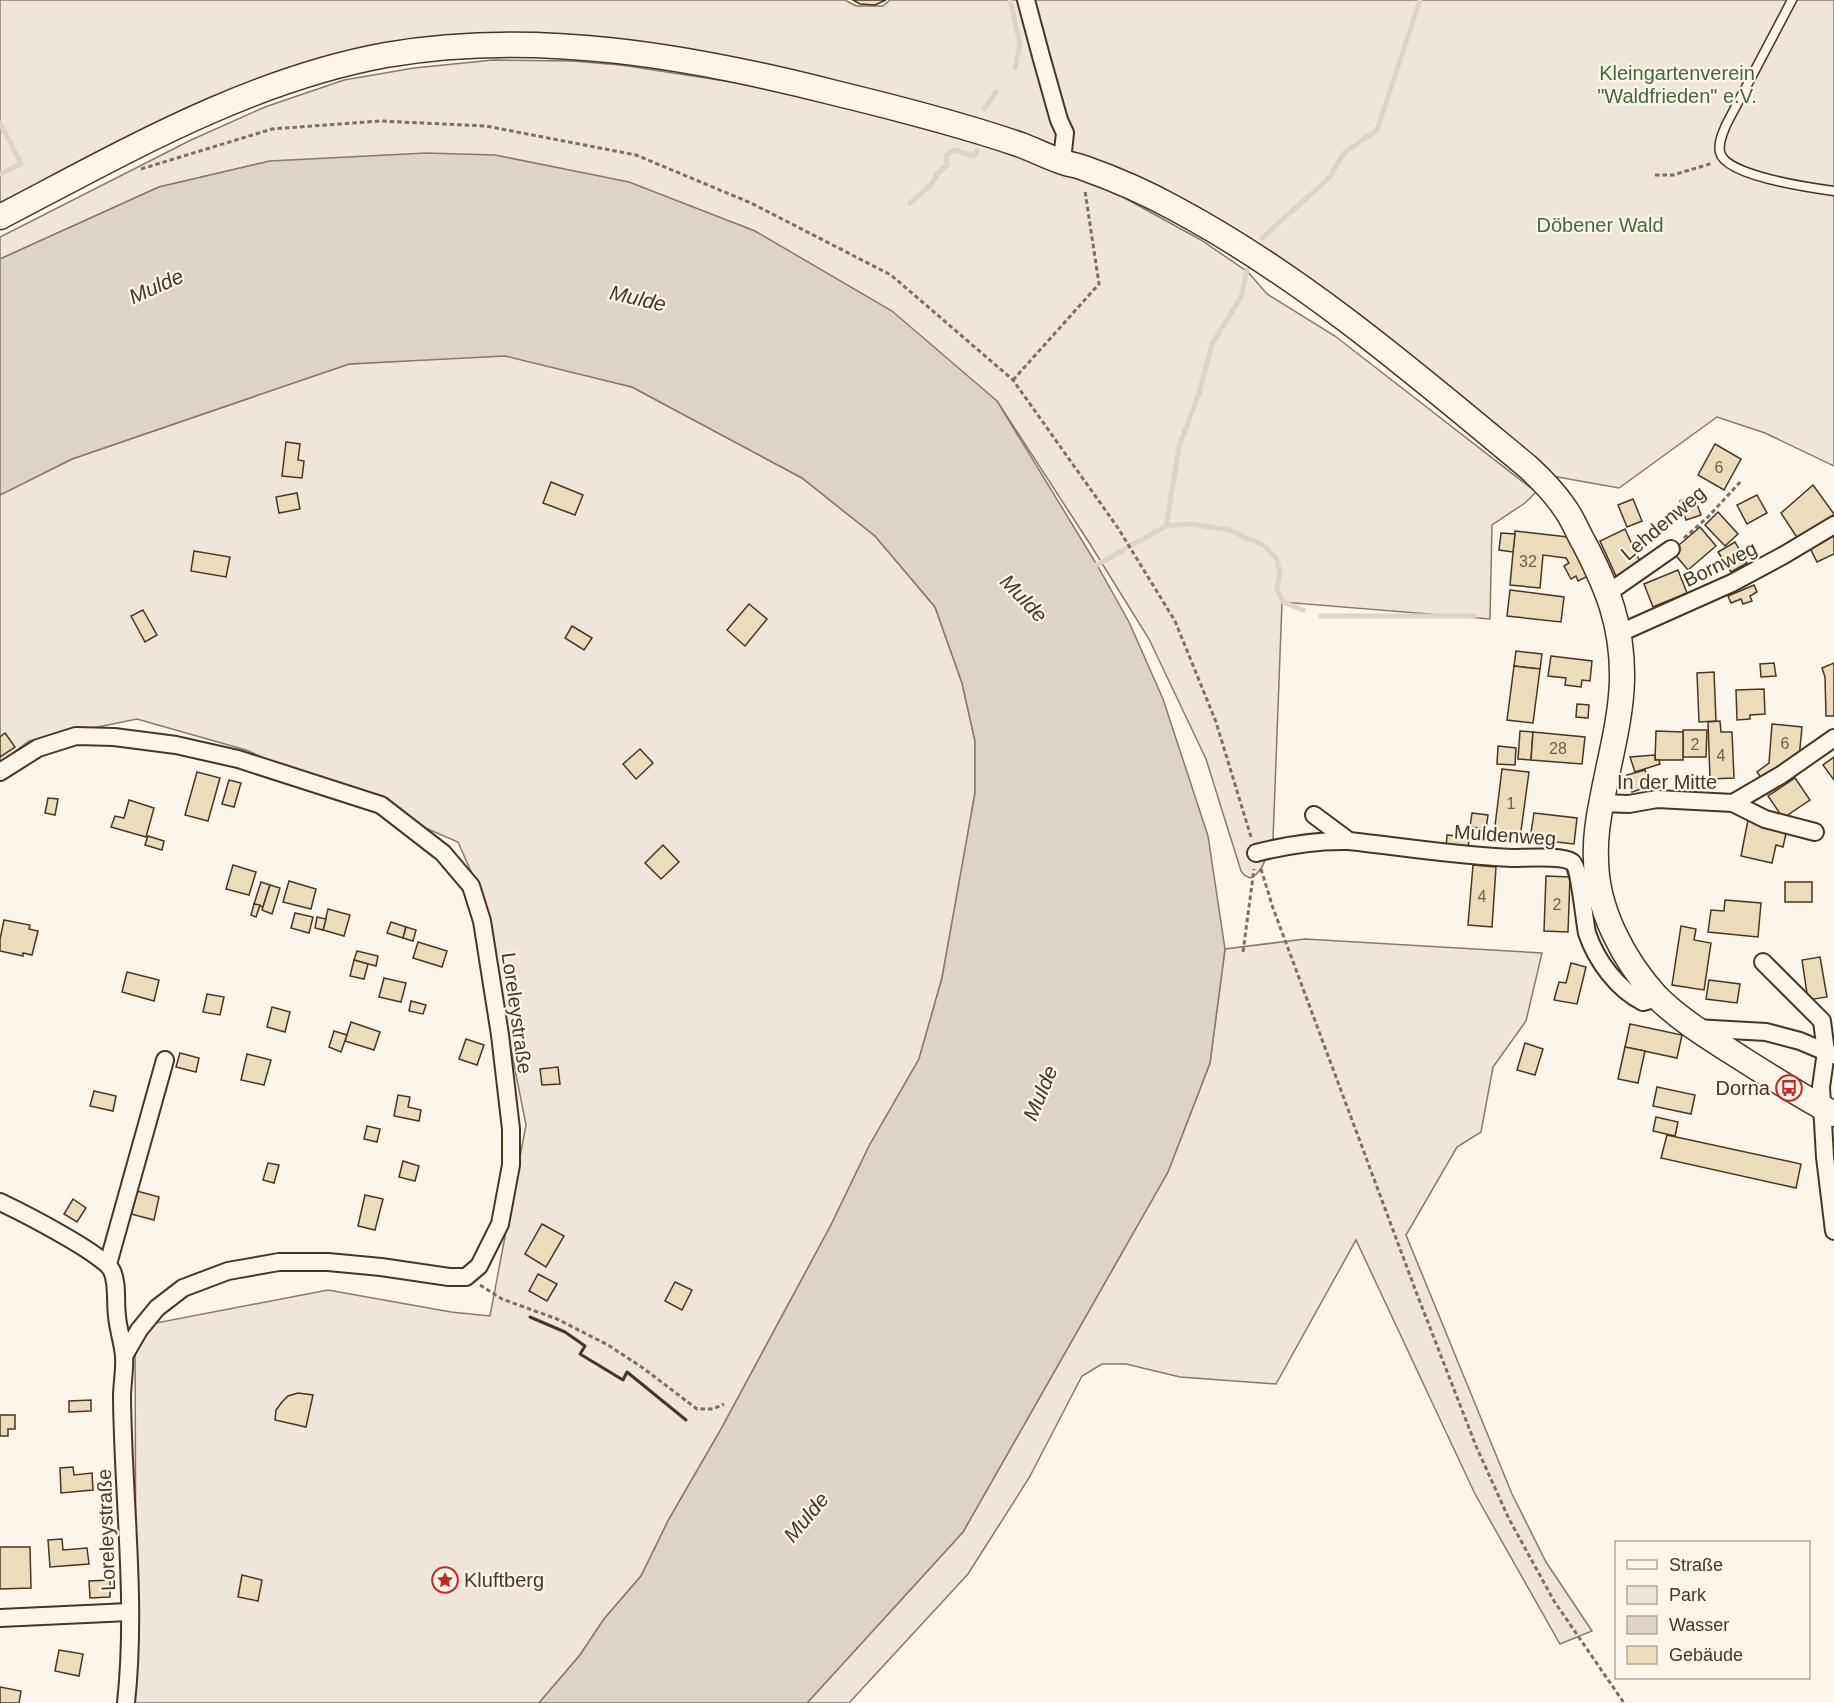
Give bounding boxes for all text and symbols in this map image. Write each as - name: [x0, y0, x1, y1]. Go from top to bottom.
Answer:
- park label: Kleingartenverein "Waldfrieden" e.V.: [1597, 62, 1757, 107]
- park label: Döbener Wald: [1536, 214, 1664, 236]
- water label: Mulde: [125, 264, 187, 308]
- water label: Mulde: [608, 280, 668, 316]
- house number: 6: [1715, 459, 1724, 476]
- street label: Lehdenweg: [1616, 481, 1710, 565]
- street label: Bornweg: [1680, 537, 1760, 591]
- house number: 32: [1519, 553, 1537, 570]
- water label: Mulde: [996, 569, 1052, 627]
- house number: 6: [1781, 735, 1790, 752]
- house number: 2: [1691, 736, 1700, 753]
- house number: 28: [1549, 740, 1567, 757]
- house number: 4: [1717, 747, 1726, 764]
- street label: In der Mitte: [1617, 771, 1717, 793]
- house number: 1: [1507, 795, 1516, 812]
- street label: Muldenweg: [1453, 820, 1557, 850]
- house number: 4: [1478, 888, 1487, 905]
- house number: 2: [1553, 896, 1562, 913]
- street label: Loreleystraße: [498, 951, 536, 1075]
- water label: Mulde: [1018, 1062, 1062, 1124]
- bus stop icon: Dorna: [1774, 1073, 1804, 1103]
- place label: Dorna: [1716, 1077, 1771, 1099]
- street label: Loreleystraße: [93, 1469, 119, 1591]
- water label: Mulde: [779, 1488, 833, 1546]
- legend: [1615, 1541, 1810, 1679]
- text: Straße: [1669, 1555, 1723, 1575]
- place icon: Kluftberg: [430, 1565, 460, 1595]
- place label: Kluftberg: [464, 1569, 544, 1591]
- text: Park: [1669, 1585, 1707, 1605]
- text: Wasser: [1669, 1615, 1729, 1635]
- text: Gebäude: [1669, 1645, 1743, 1665]

